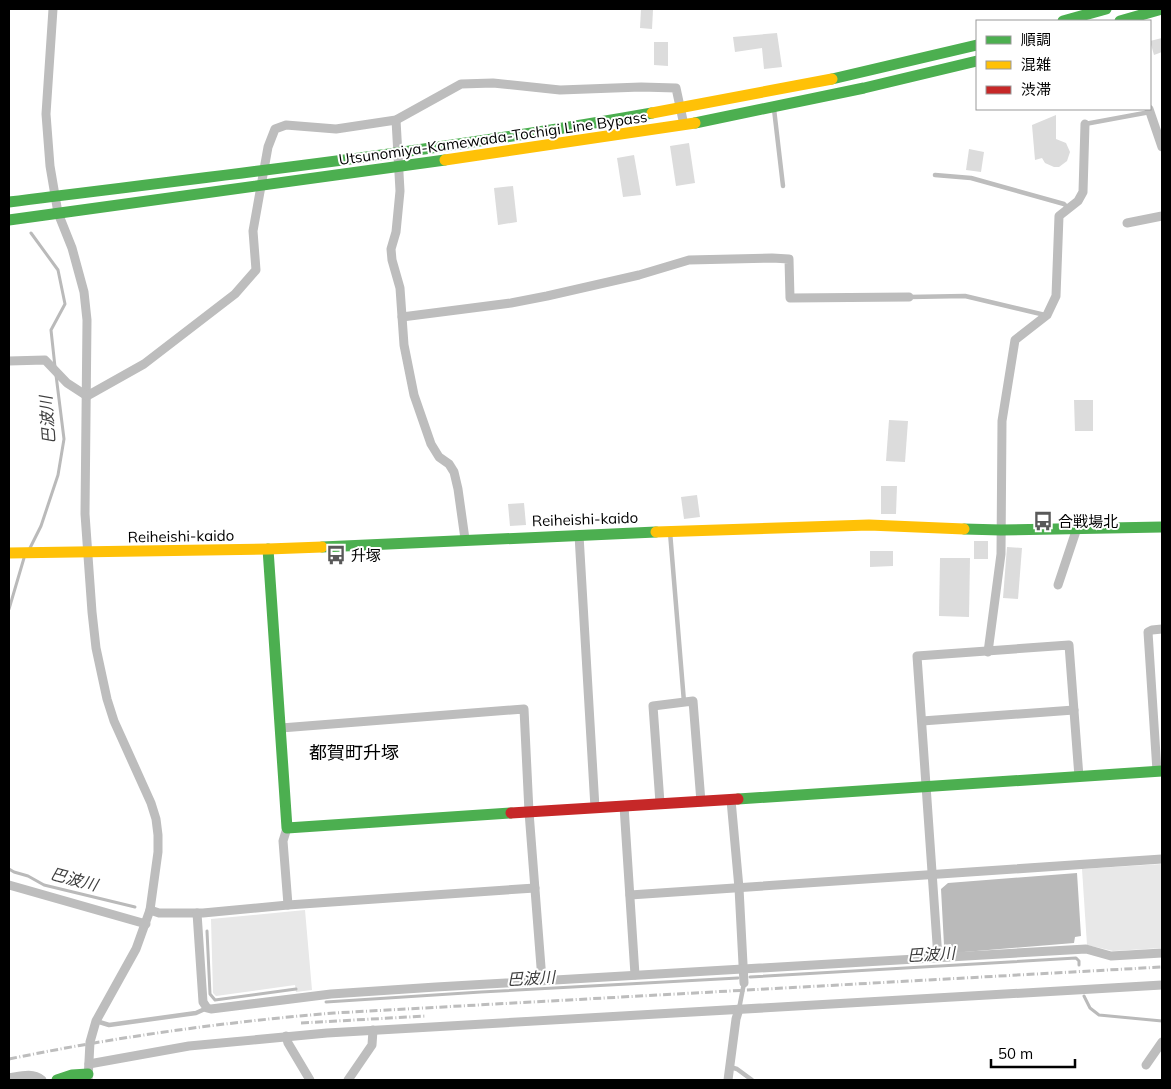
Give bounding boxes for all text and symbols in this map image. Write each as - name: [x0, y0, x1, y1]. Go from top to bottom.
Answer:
- legend: [976, 20, 1151, 110]
- text: 順調: [1021, 30, 1051, 49]
- text: 混雑: [1021, 55, 1051, 74]
- text: 渋滞: [1021, 80, 1051, 99]
- street label: Utsunomiya-Kamewada-Tochigi Line Bypass: [337, 107, 649, 169]
- water label: 巴波川: [35, 393, 59, 445]
- street label: Reiheishi-kaido: [531, 508, 639, 530]
- bus stop icon: 合戦場北: [1032, 510, 1054, 532]
- place label: 合戦場北: [1058, 512, 1118, 531]
- street label: Reiheishi-kaido: [128, 526, 234, 546]
- bus stop icon: 升塚: [325, 544, 347, 566]
- place label: 升塚: [351, 546, 381, 565]
- district label: 都賀町升塚: [309, 741, 399, 764]
- water label: 巴波川: [48, 863, 102, 895]
- water label: 巴波川: [907, 943, 957, 965]
- water label: 巴波川: [507, 967, 557, 989]
- scale bar: [991, 1036, 1075, 1068]
- text: 50 m: [998, 1044, 1033, 1063]

